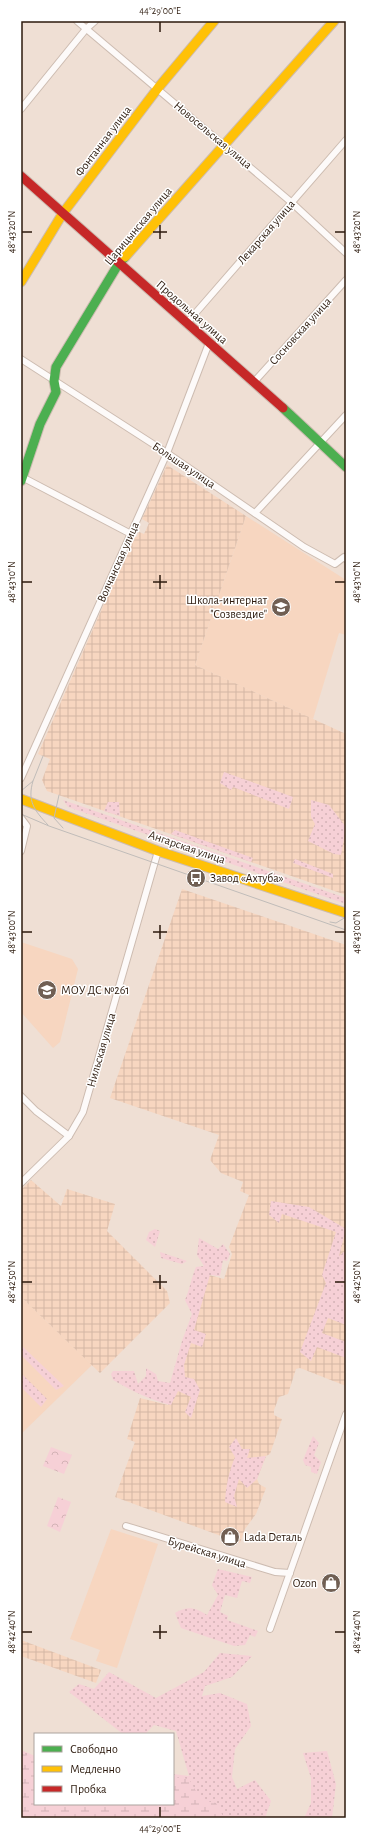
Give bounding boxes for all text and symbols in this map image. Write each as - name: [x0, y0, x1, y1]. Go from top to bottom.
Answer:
- text: 44°29'00"E: [139, 6, 181, 16]
- street label: Новосельская улица: [171, 99, 255, 172]
- street label: Фонтанная улица: [73, 103, 134, 179]
- street label: Царицынская улица: [102, 184, 175, 268]
- street label: Лекарская улица: [235, 197, 298, 267]
- text: 48°43'20"N: [7, 211, 17, 253]
- text: 48°43'20"N: [352, 211, 362, 253]
- street label: Продольная улица: [153, 278, 230, 347]
- street label: Сосновская улица: [267, 295, 334, 368]
- street label: Большая улица: [150, 440, 218, 492]
- street label: Волчанская улица: [95, 519, 142, 604]
- text: 48°43'10"N: [7, 561, 17, 603]
- text: 48°43'10"N: [352, 561, 362, 603]
- place label: Школа-интернат "Созвездие": [186, 594, 268, 620]
- school or university icon: Школа-интернат "Созвездие": [270, 596, 292, 618]
- street label: Ангарская улица: [147, 828, 227, 867]
- bus stop icon: Завод «Ахтуба»: [185, 867, 207, 889]
- place label: Завод «Ахтуба»: [210, 872, 284, 885]
- text: 48°43'00"N: [7, 910, 17, 954]
- text: 48°43'00"N: [352, 910, 362, 954]
- school or university icon: МОУ ДС №261: [36, 979, 58, 1001]
- place label: МОУ ДС №261: [61, 984, 129, 996]
- street label: Нильская улица: [85, 1011, 118, 1089]
- text: 48°42'50"N: [7, 1261, 17, 1303]
- text: 48°42'50"N: [352, 1261, 362, 1303]
- shop icon: Lada Dеталь: [219, 1526, 241, 1548]
- place label: Lada Dеталь: [244, 1531, 302, 1543]
- street label: Бурейская улица: [166, 1534, 248, 1571]
- shop icon: Ozon: [320, 1572, 342, 1594]
- place label: Ozon: [293, 1577, 317, 1589]
- text: 48°42'40"N: [7, 1610, 17, 1654]
- text: 48°42'40"N: [352, 1610, 362, 1654]
- legend: [34, 1733, 174, 1805]
- text: Свободно: [70, 1743, 118, 1755]
- text: Медленно: [70, 1763, 121, 1775]
- text: Пробка: [70, 1783, 107, 1795]
- text: 44°29'00"E: [139, 1824, 181, 1834]

